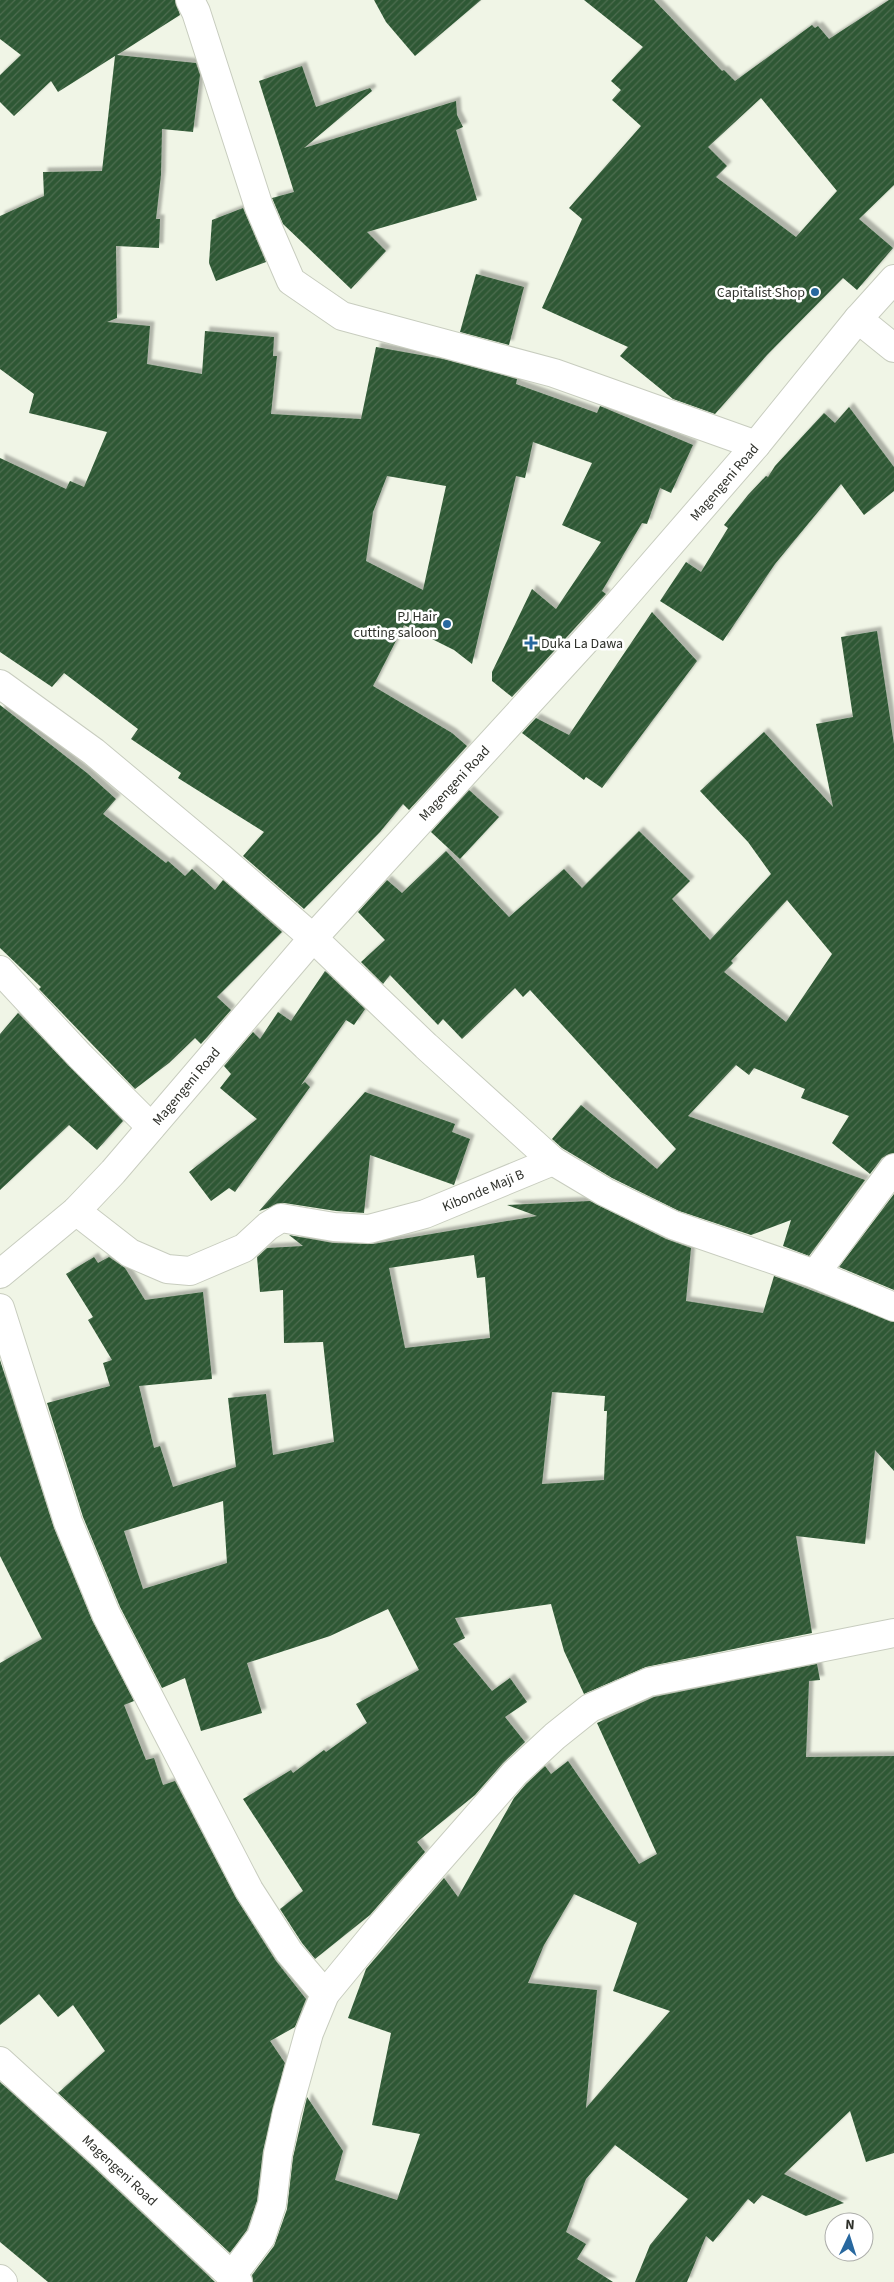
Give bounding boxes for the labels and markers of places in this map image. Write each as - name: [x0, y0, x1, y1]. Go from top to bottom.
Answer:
- place label: Capitalist Shop: [717, 283, 805, 303]
- marker: Capitalist Shop: [809, 286, 821, 298]
- place label: PJ Hair cutting saloon: [354, 607, 437, 643]
- marker: PJ Hair cutting saloon: [441, 618, 453, 630]
- place label: Duka La Dawa: [541, 634, 623, 654]
- marker: Duka La Dawa: [525, 637, 537, 649]

